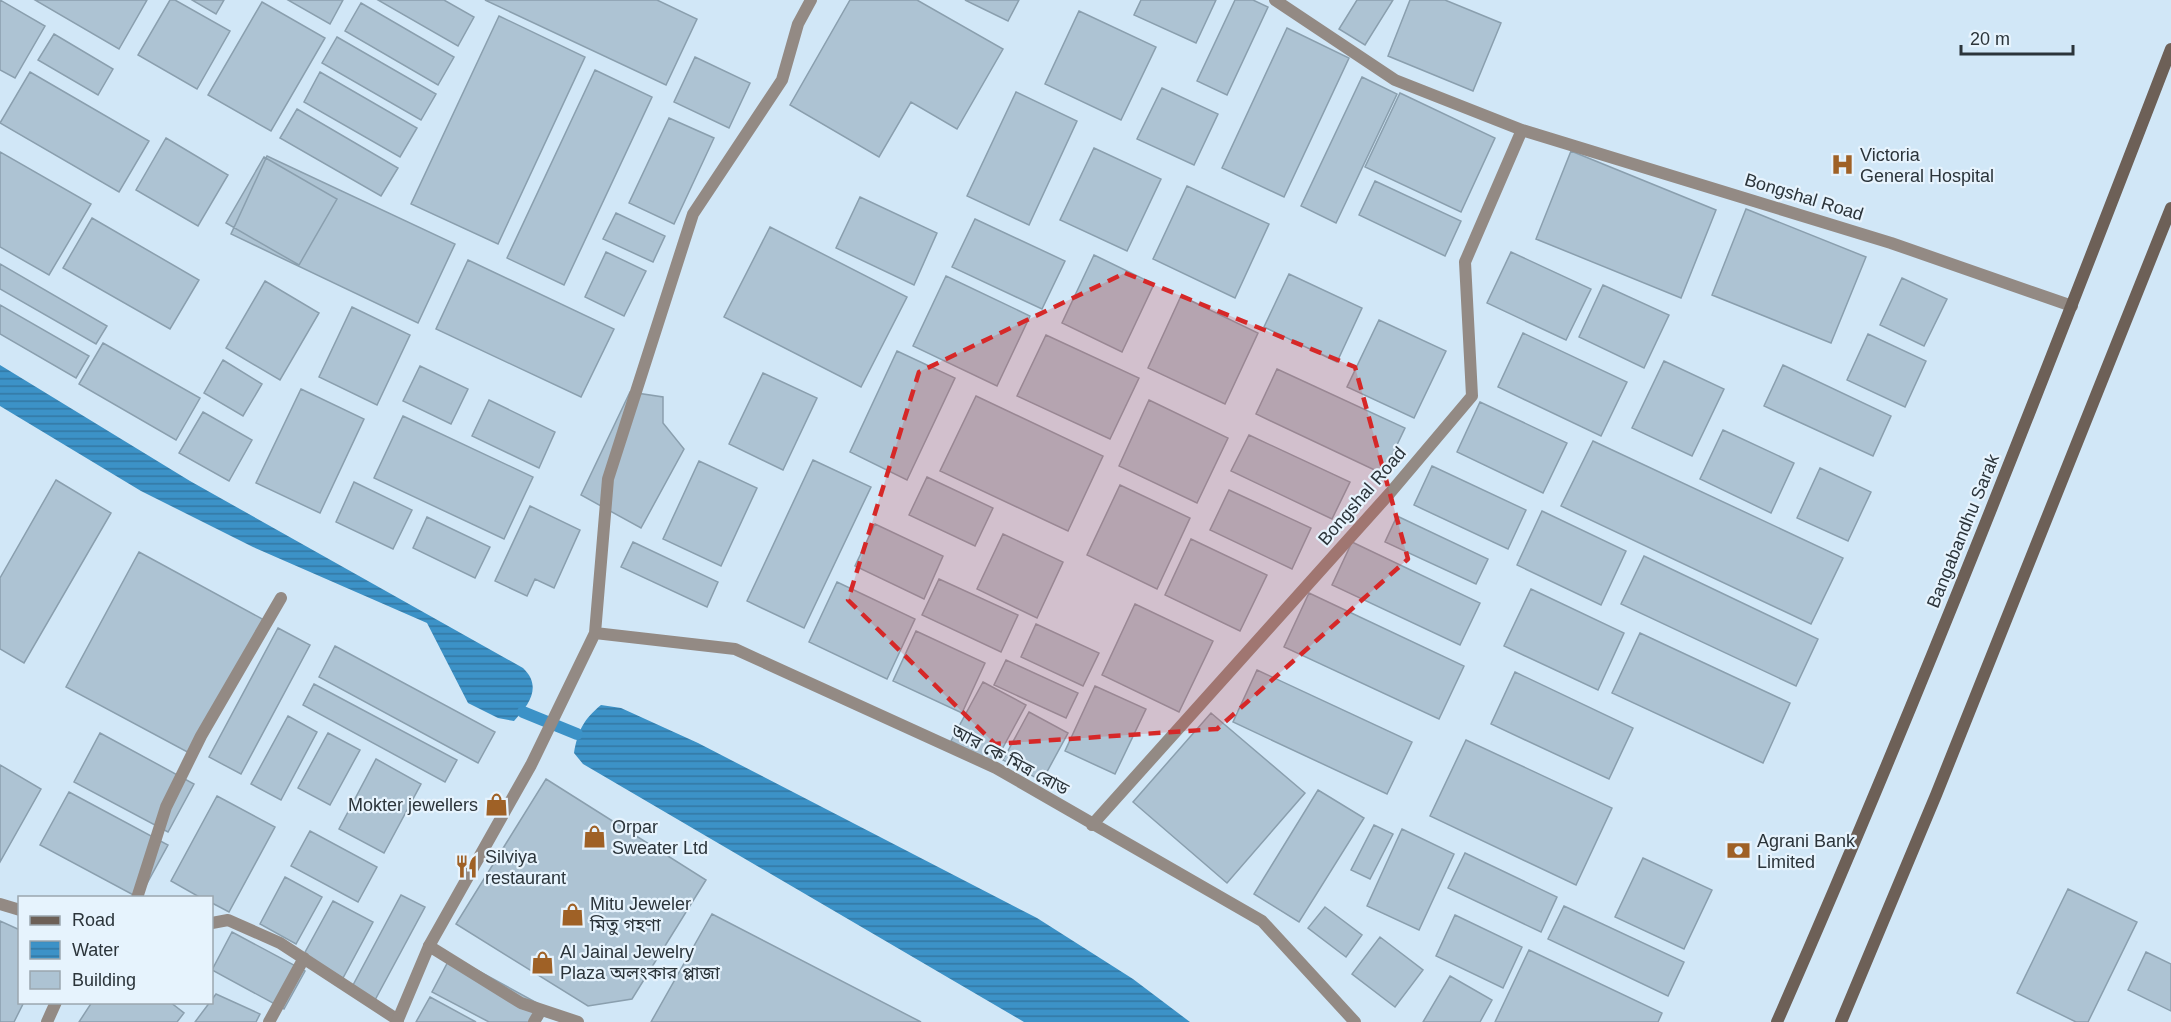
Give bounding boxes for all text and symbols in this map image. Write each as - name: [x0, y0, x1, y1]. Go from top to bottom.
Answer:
- scale bar: [1961, 18, 2074, 56]
- text: 20 m: [1970, 29, 2010, 49]
- place label: Victoria General Hospital: [1860, 145, 1994, 186]
- hospital icon: Victoria General Hospital: [1829, 152, 1855, 178]
- street label: Bongshal Road: [1742, 169, 1866, 225]
- street label: Bongshal Road: [1314, 443, 1410, 549]
- street label: Bangabandhu Sarak: [1923, 450, 2003, 611]
- street label: আর কে মিত্র রোড: [947, 720, 1072, 799]
- shop icon: Mokter jewellers: [483, 792, 509, 818]
- place label: Mokter jewellers: [348, 795, 478, 815]
- place label: Orpar Sweater Ltd: [612, 817, 708, 858]
- shop icon: Orpar Sweater Ltd: [581, 824, 607, 850]
- place label: Agrani Bank Limited: [1757, 831, 1856, 872]
- bank icon: Agrani Bank Limited: [1726, 838, 1752, 864]
- place label: Silviya restaurant: [485, 847, 566, 888]
- restaurant icon: Silviya restaurant: [454, 854, 480, 880]
- place label: Mitu Jeweler মিতু গহণা: [589, 894, 691, 936]
- legend: [18, 896, 213, 1004]
- shop icon: Mitu Jeweler মিতু গহণা: [559, 901, 585, 927]
- text: Road: [72, 910, 115, 930]
- text: Water: [72, 940, 119, 960]
- place label: Al Jainal Jewelry Plaza অলংকার প্লাজা: [560, 942, 720, 983]
- shop icon: Al Jainal Jewelry Plaza অলংকার প্লাজা: [529, 949, 555, 975]
- text: Building: [72, 970, 136, 990]

